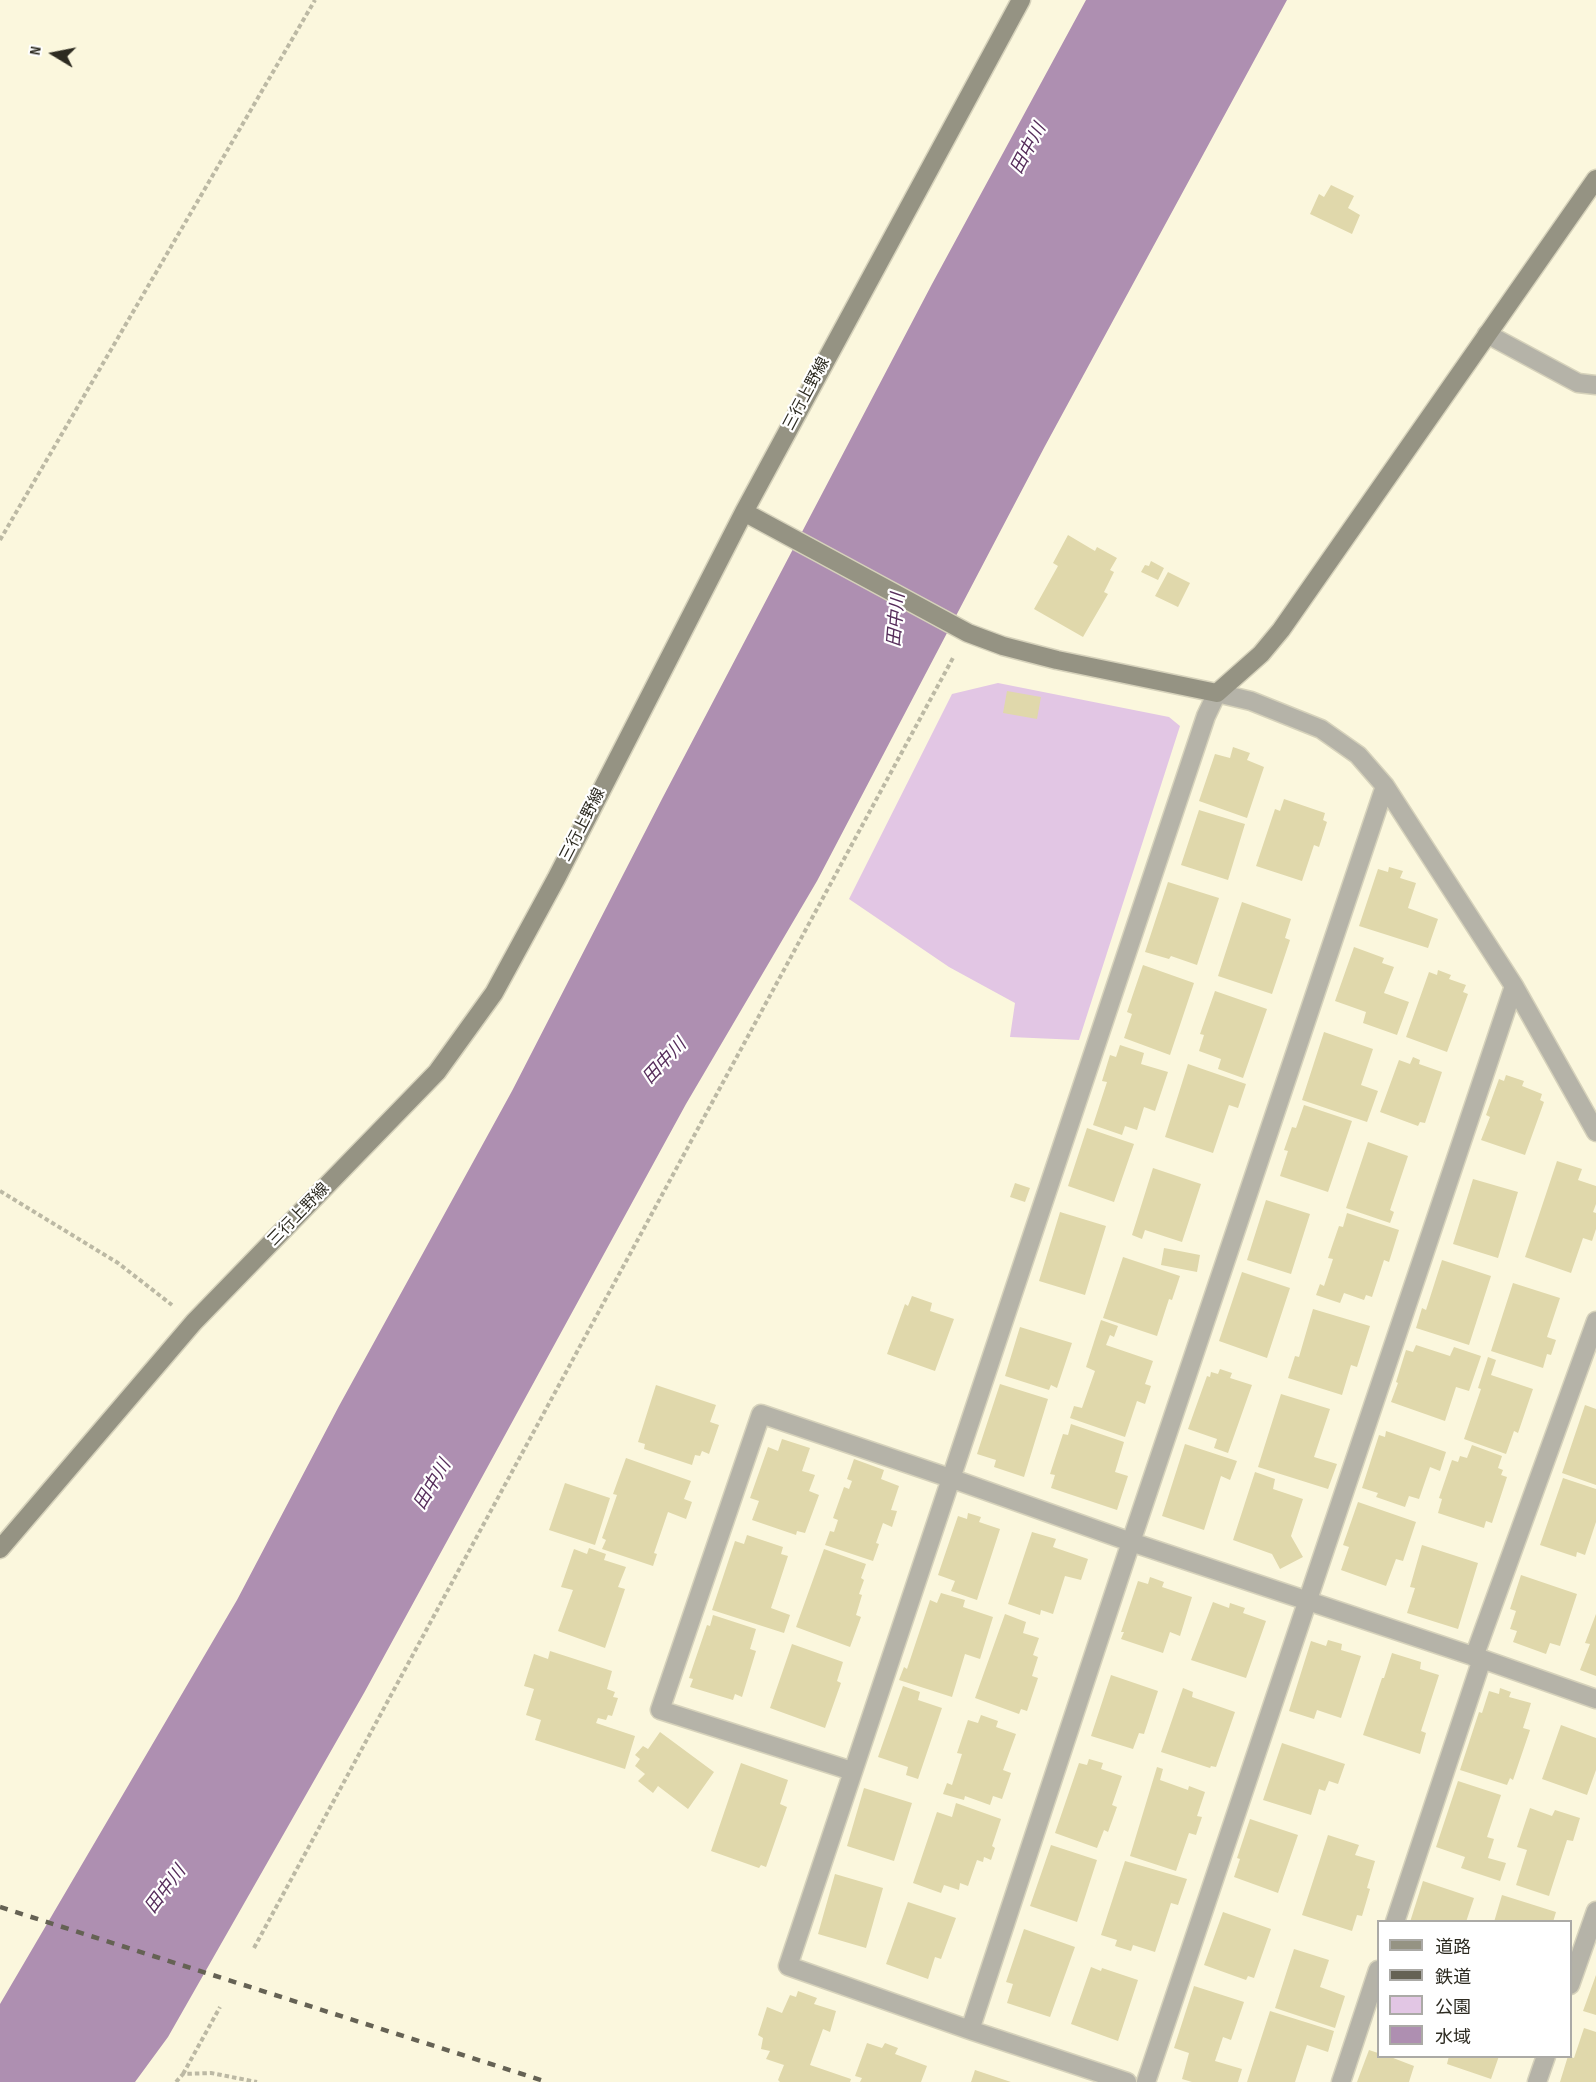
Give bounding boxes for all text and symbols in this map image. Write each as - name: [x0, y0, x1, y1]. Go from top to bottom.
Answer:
- north arrow: [24, 24, 84, 84]
- text: N: [26, 45, 46, 57]
- water label: 田中川: [1007, 120, 1051, 178]
- street label: 三行上野線: [780, 354, 834, 434]
- water label: 田中川: [884, 592, 910, 648]
- street label: 三行上野線: [556, 785, 610, 865]
- water label: 田中川: [639, 1035, 691, 1089]
- street label: 三行上野線: [264, 1180, 334, 1250]
- water label: 田中川: [410, 1456, 456, 1514]
- water label: 田中川: [141, 1862, 191, 1918]
- legend: [1377, 1920, 1572, 2058]
- text: 道路: [1435, 1937, 1471, 1958]
- text: 鉄道: [1435, 1967, 1471, 1988]
- text: 公園: [1435, 1997, 1471, 2018]
- text: 水域: [1435, 2027, 1471, 2048]

